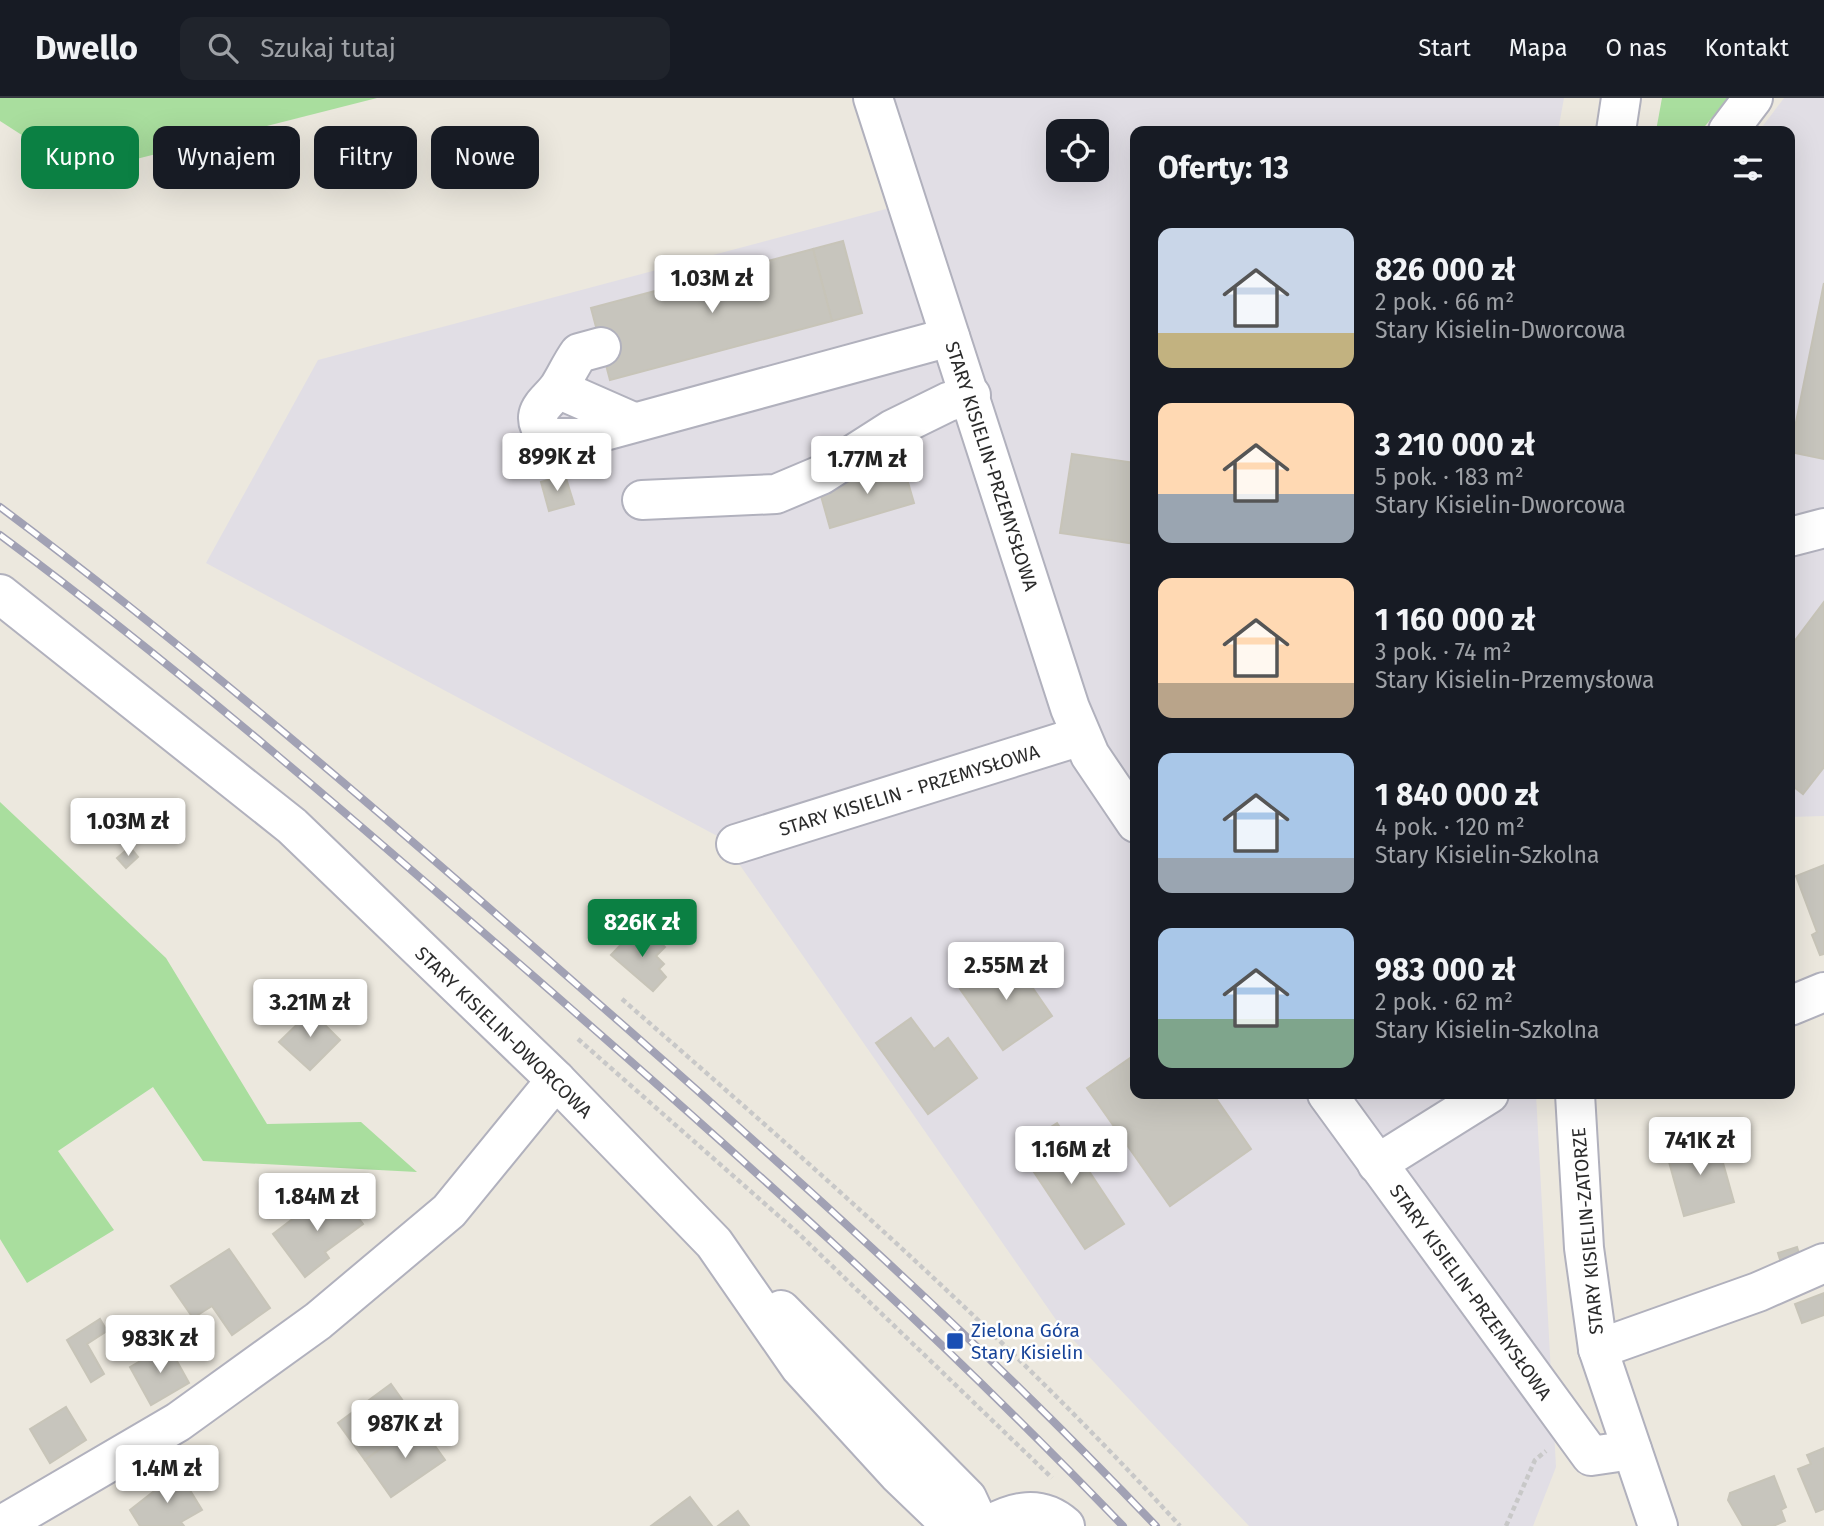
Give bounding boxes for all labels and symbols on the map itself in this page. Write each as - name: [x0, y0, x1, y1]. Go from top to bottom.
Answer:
- pin: 1.03M zł: [640, 256, 784, 315]
- street label: STARY KISIELIN-PRZEMYSŁOWA: [940, 339, 1043, 594]
- pin: 899K zł: [492, 434, 622, 493]
- pin: 1.77M zł: [795, 436, 939, 496]
- street label: STARY KISIELIN - PRZEMYSŁOWA: [776, 740, 1042, 841]
- pin: 1.03M zł: [56, 798, 200, 858]
- pin: 826K zł: [577, 900, 707, 959]
- street label: STARY KISIELIN-DWORCOWA: [410, 942, 597, 1123]
- pin: 2.55M zł: [934, 942, 1078, 1002]
- pin: 3.21M zł: [238, 979, 382, 1039]
- pin: 741K zł: [1635, 1118, 1765, 1177]
- pin: 1.16M zł: [999, 1126, 1143, 1186]
- street label: STARY KISIELIN-ZATORZE: [1567, 1126, 1608, 1335]
- pin: 1.84M zł: [245, 1174, 389, 1233]
- street label: STARY KISIELIN-PRZEMYSŁOWA: [1385, 1180, 1557, 1405]
- pin: 983K zł: [95, 1316, 225, 1375]
- place label: Zielona Góra Stary Kisielin: [971, 1319, 1083, 1364]
- marker: Zielona Góra Stary Kisielin: [945, 1331, 965, 1351]
- pin: 987K zł: [340, 1400, 470, 1460]
- pin: 1.4M zł: [102, 1446, 232, 1505]

